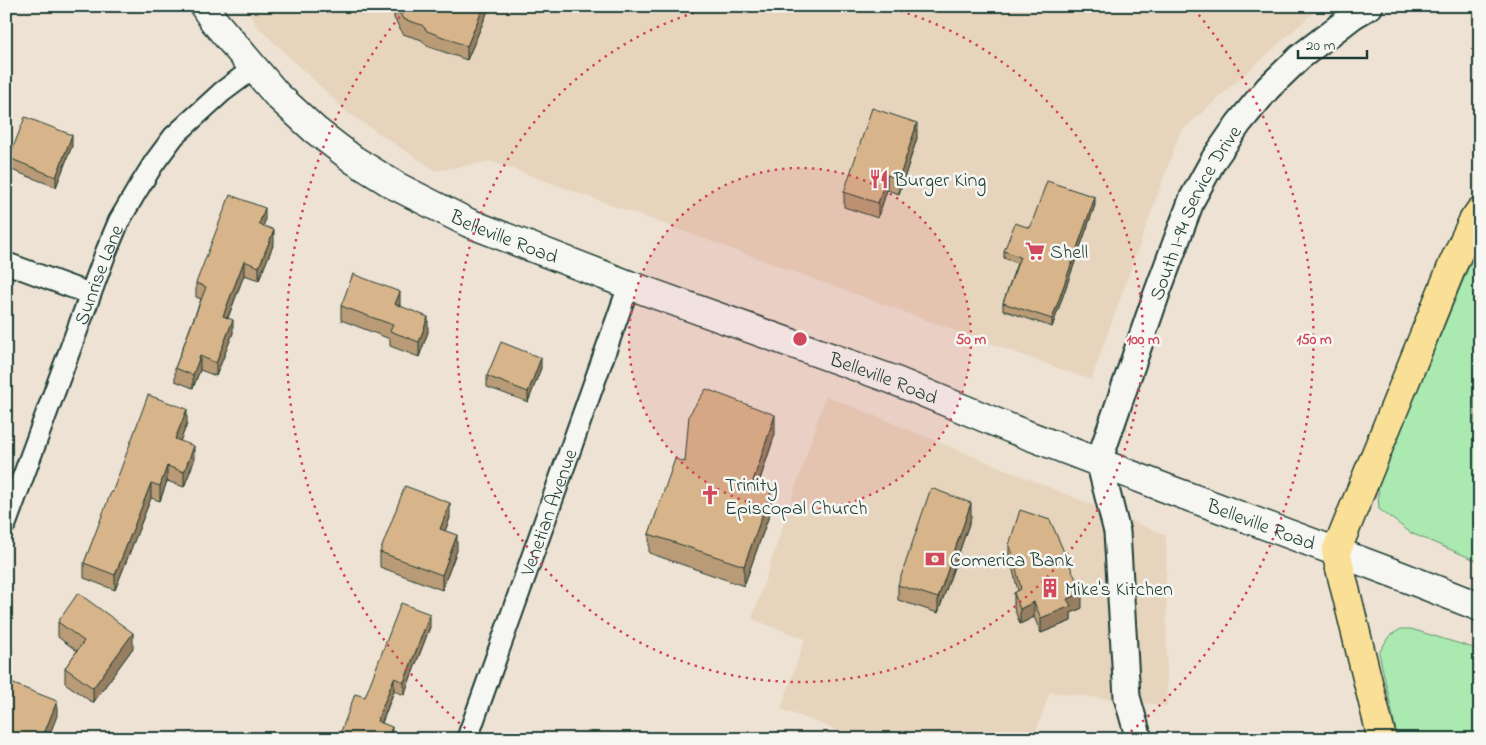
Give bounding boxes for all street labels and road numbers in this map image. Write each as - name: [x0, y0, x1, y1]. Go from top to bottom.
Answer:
- street label: South I-94 Service Drive: [1143, 120, 1250, 305]
- street label: Belleville Road: [443, 203, 562, 273]
- street label: Sunrise Lane: [68, 221, 133, 330]
- street label: Belleville Road: [824, 346, 941, 414]
- street label: Venetian Avenue: [514, 445, 586, 581]
- street label: Belleville Road: [1201, 492, 1319, 560]

